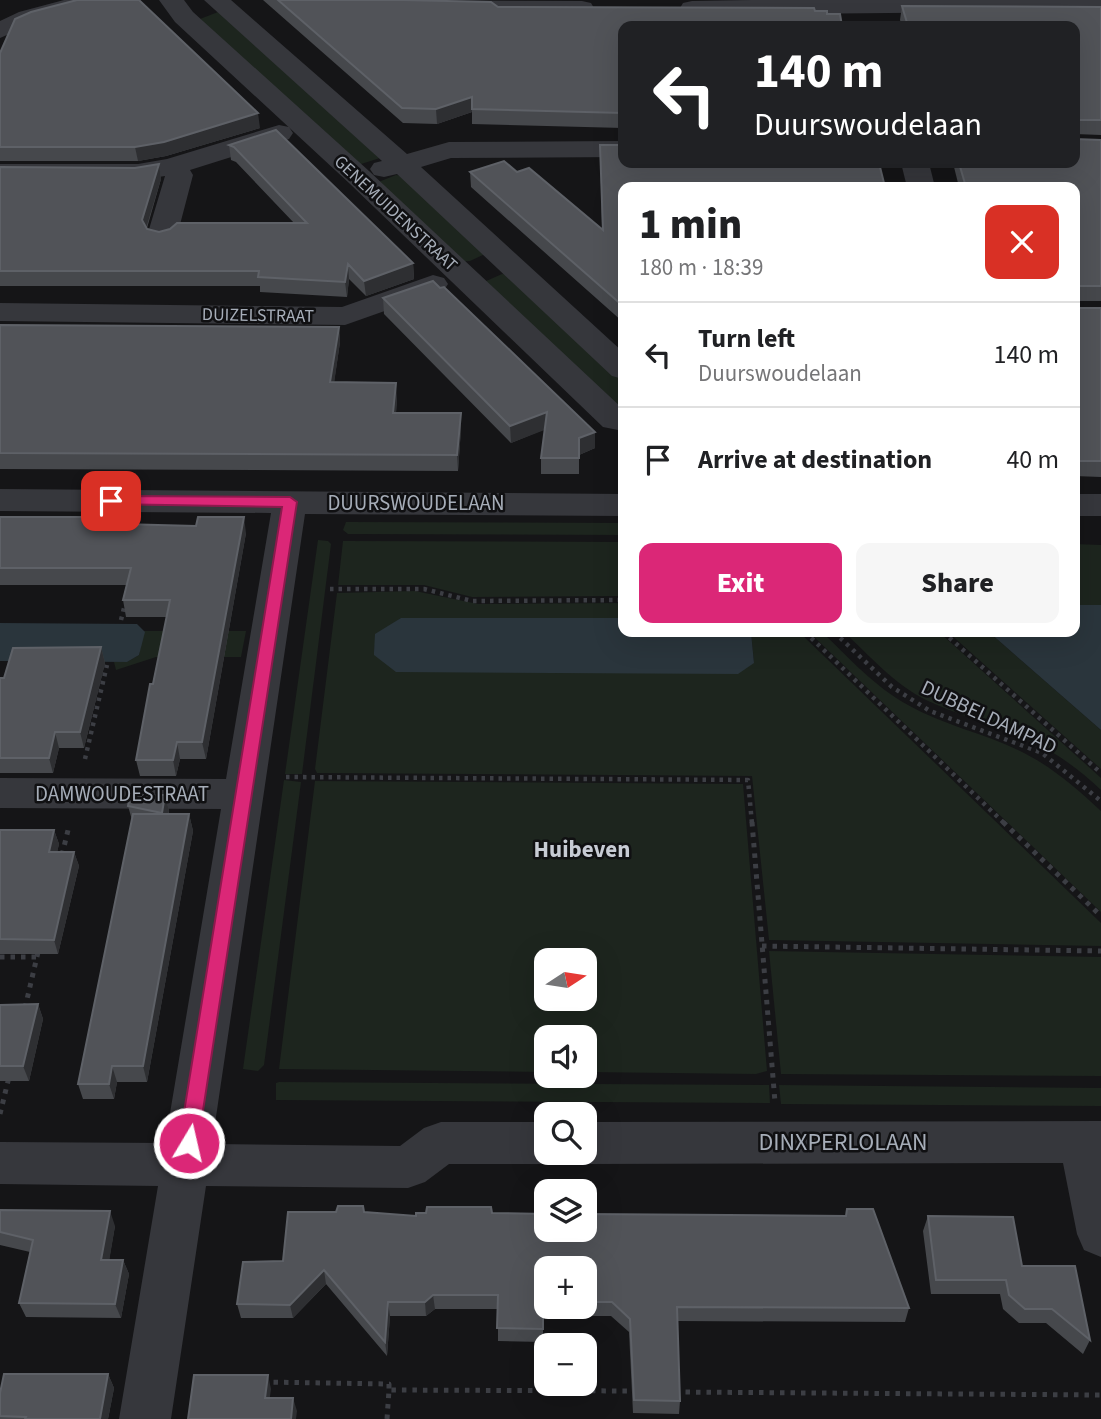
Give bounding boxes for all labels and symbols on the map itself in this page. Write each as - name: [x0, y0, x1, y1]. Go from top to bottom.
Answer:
- street label: GENEMUIDENSTRAAT: [328, 149, 463, 277]
- street label: DUIZELSTRAAT: [202, 302, 315, 329]
- pin: [81, 471, 141, 531]
- street label: DUURSWOUDELAAN: [327, 488, 505, 518]
- street label: DUBBELDAMPAD: [916, 672, 1062, 762]
- street label: DAMWOUDESTRAAT: [35, 779, 209, 809]
- district label: Huibeven: [534, 833, 630, 866]
- north arrow: [534, 948, 597, 1012]
- position arrow: [152, 1106, 226, 1180]
- street label: DINXPERLOLAAN: [759, 1125, 927, 1160]

